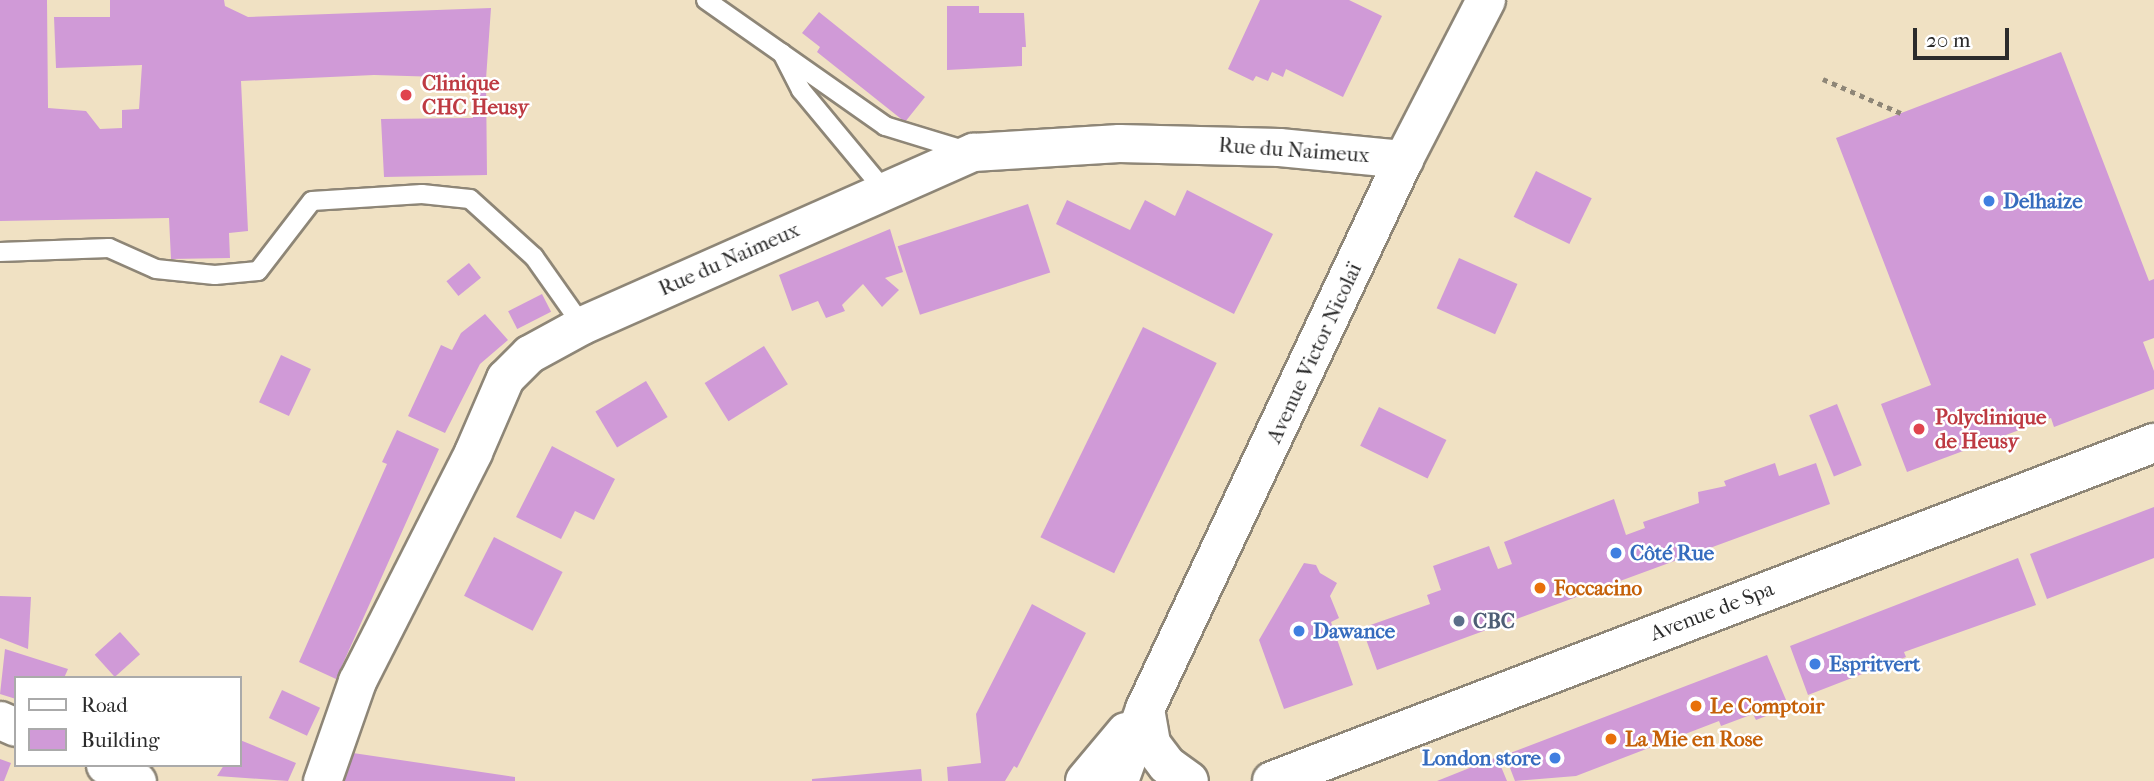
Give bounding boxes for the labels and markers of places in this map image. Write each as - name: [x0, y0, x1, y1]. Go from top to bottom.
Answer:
- place label: Clinique CHC Heusy: [422, 70, 529, 120]
- marker: Clinique CHC Heusy: [396, 85, 416, 105]
- place label: Delhaize: [2003, 188, 2083, 214]
- marker: Delhaize: [1981, 193, 1997, 209]
- place label: Polyclinique de Heusy: [1935, 404, 2046, 454]
- marker: Polyclinique de Heusy: [1909, 419, 1929, 439]
- place label: Côté Rue: [1630, 540, 1714, 566]
- marker: Côté Rue: [1608, 545, 1624, 561]
- place label: Foccacino: [1554, 575, 1642, 601]
- marker: Foccacino: [1532, 580, 1548, 596]
- place label: CBC: [1473, 608, 1515, 634]
- marker: CBC: [1451, 613, 1467, 629]
- place label: Dawance: [1313, 618, 1395, 644]
- marker: Dawance: [1291, 623, 1307, 639]
- place label: Espritvert: [1829, 651, 1920, 677]
- marker: Espritvert: [1807, 656, 1823, 672]
- place label: Le Comptoir: [1710, 693, 1824, 719]
- marker: Le Comptoir: [1688, 698, 1704, 714]
- place label: La Mie en Rose: [1625, 726, 1763, 752]
- marker: La Mie en Rose: [1603, 731, 1619, 747]
- place label: London store: [1422, 745, 1541, 771]
- marker: London store: [1547, 750, 1563, 766]

